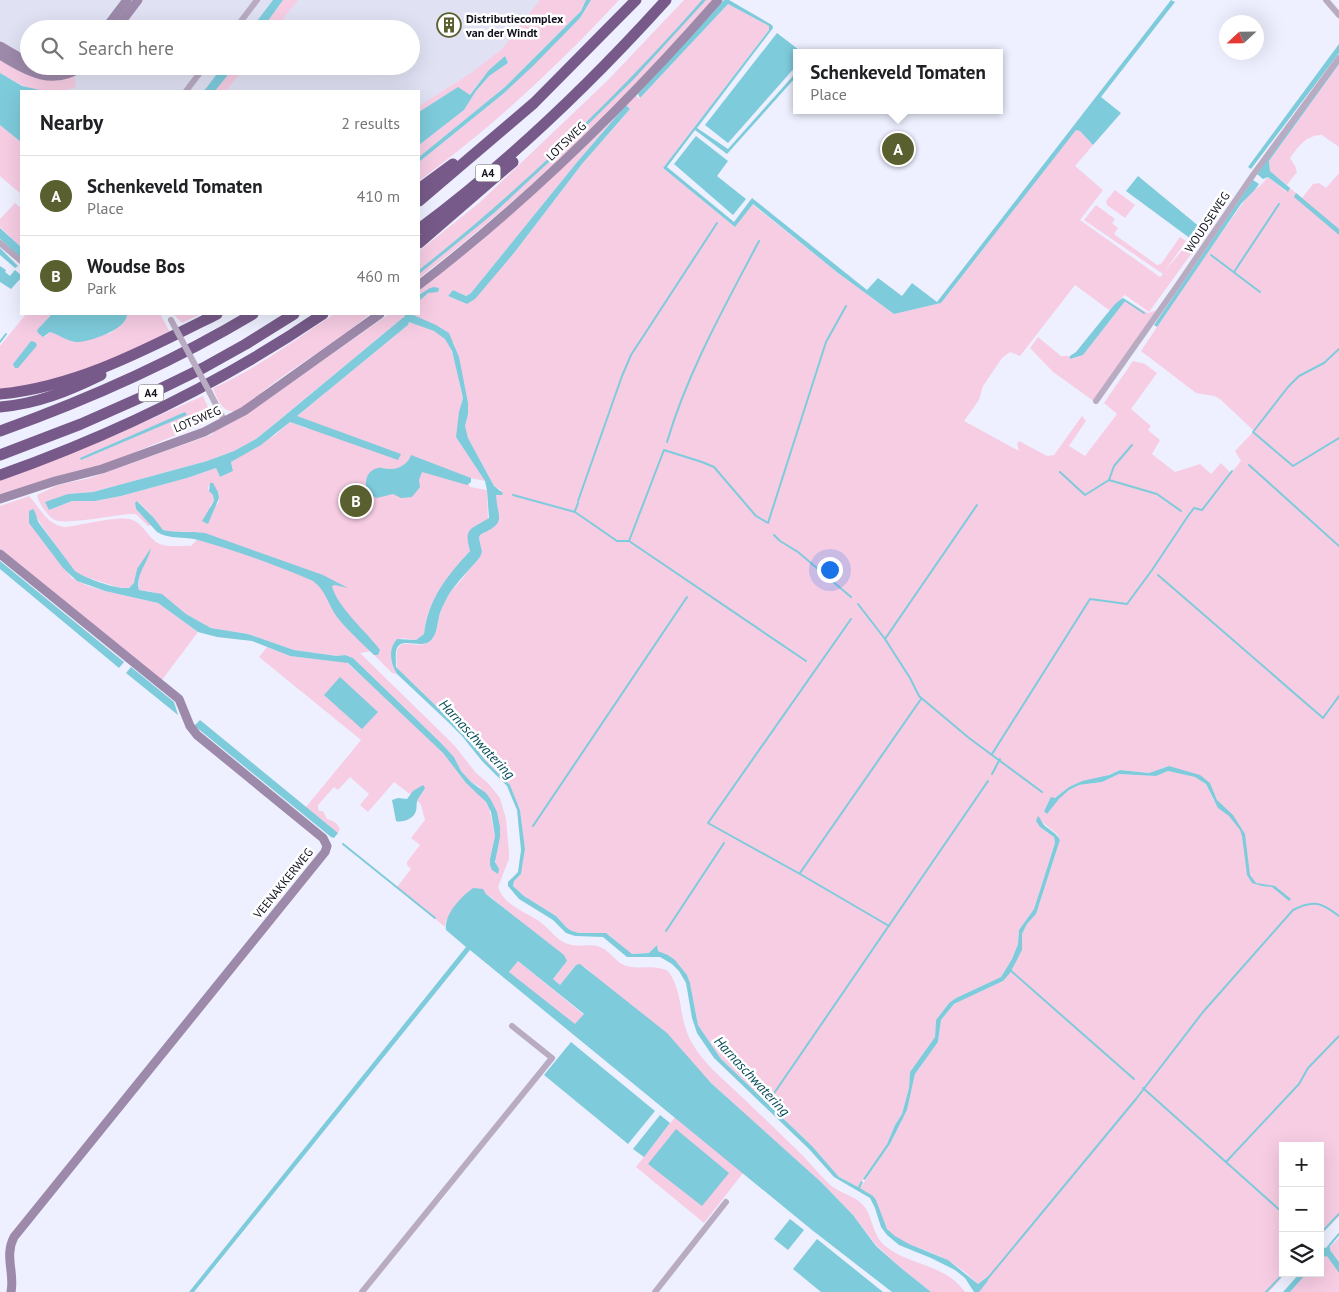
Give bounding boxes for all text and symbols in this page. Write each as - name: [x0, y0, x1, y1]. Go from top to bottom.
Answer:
- place label: Distributiecomplex van der Windt: [465, 11, 564, 40]
- building icon: Distributiecomplex van der Windt: [436, 12, 462, 38]
- north arrow: [1219, 15, 1264, 60]
- search box: [20, 20, 420, 75]
- icon: search: [38, 34, 66, 62]
- text: Search here: [78, 36, 174, 60]
- popup: [793, 49, 1003, 114]
- text: Schenkeveld Tomaten: [810, 60, 986, 84]
- text: Place: [810, 84, 847, 104]
- text: Nearby: [40, 109, 103, 136]
- text: 2 results: [341, 113, 400, 133]
- street label: LOTSWEG: [543, 118, 589, 164]
- pin: A: [882, 130, 914, 168]
- road number: A4: [476, 164, 500, 182]
- text: Schenkeveld Tomaten: [87, 174, 263, 198]
- text: A: [51, 186, 61, 206]
- text: 410 m: [357, 186, 400, 206]
- street label: WOUDSEWEG: [1181, 189, 1233, 255]
- text: Place: [87, 198, 124, 218]
- text: Woudse Bos: [87, 254, 185, 278]
- text: B: [51, 266, 61, 286]
- text: 460 m: [357, 266, 400, 286]
- text: Park: [87, 278, 116, 298]
- road number: A4: [138, 384, 164, 402]
- street label: LOTSWEG: [171, 402, 223, 436]
- pin: B: [340, 482, 372, 520]
- your location: [817, 557, 843, 583]
- water label: Harnaschwatering: [435, 695, 519, 783]
- street label: VEENAKKERWEG: [249, 845, 316, 922]
- water label: Harnaschwatering: [710, 1032, 794, 1120]
- map controls: [1279, 1142, 1324, 1277]
- button: +: [1279, 1142, 1324, 1187]
- button: −: [1279, 1187, 1324, 1232]
- button: layers: [1279, 1232, 1324, 1277]

